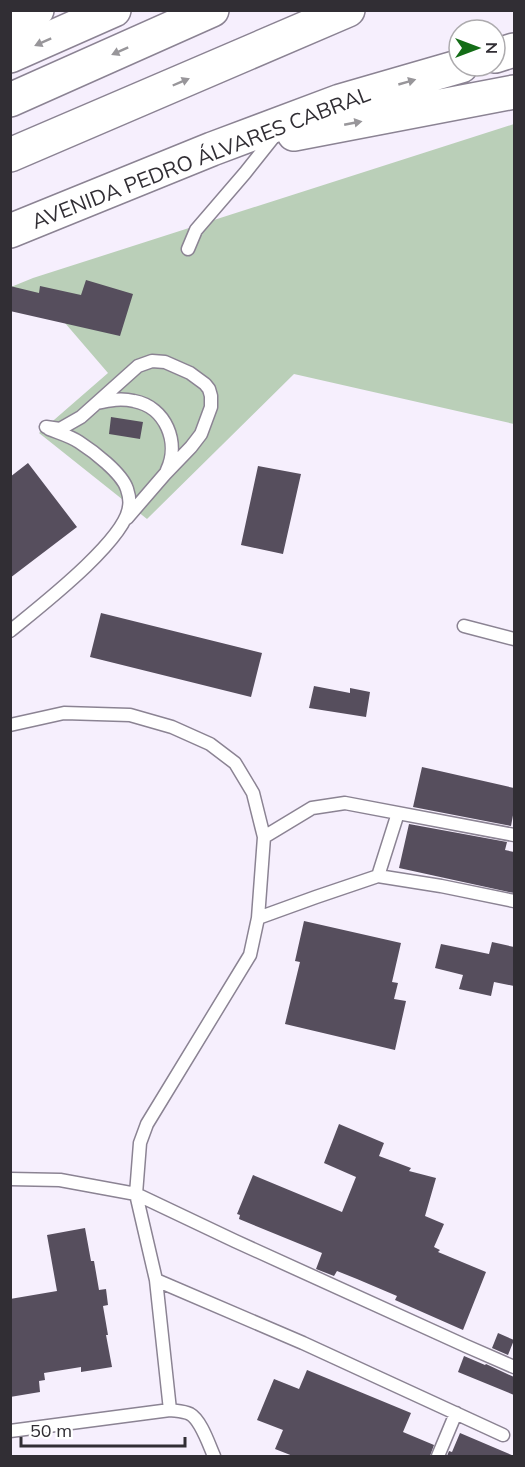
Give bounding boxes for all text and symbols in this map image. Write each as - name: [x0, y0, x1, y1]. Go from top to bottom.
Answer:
- north arrow: [447, 18, 507, 78]
- one-way arrow: [34, 37, 52, 47]
- text: N: [482, 42, 502, 54]
- one-way arrow: [111, 47, 128, 56]
- one-way arrow: [172, 77, 190, 86]
- one-way arrow: [398, 77, 416, 86]
- street label: AVENIDA PEDRO ÁLVARES CABRAL: [28, 80, 374, 234]
- one-way arrow: [343, 118, 362, 127]
- scale bar: [21, 1410, 184, 1448]
- text: 50 m: [30, 1419, 72, 1442]

